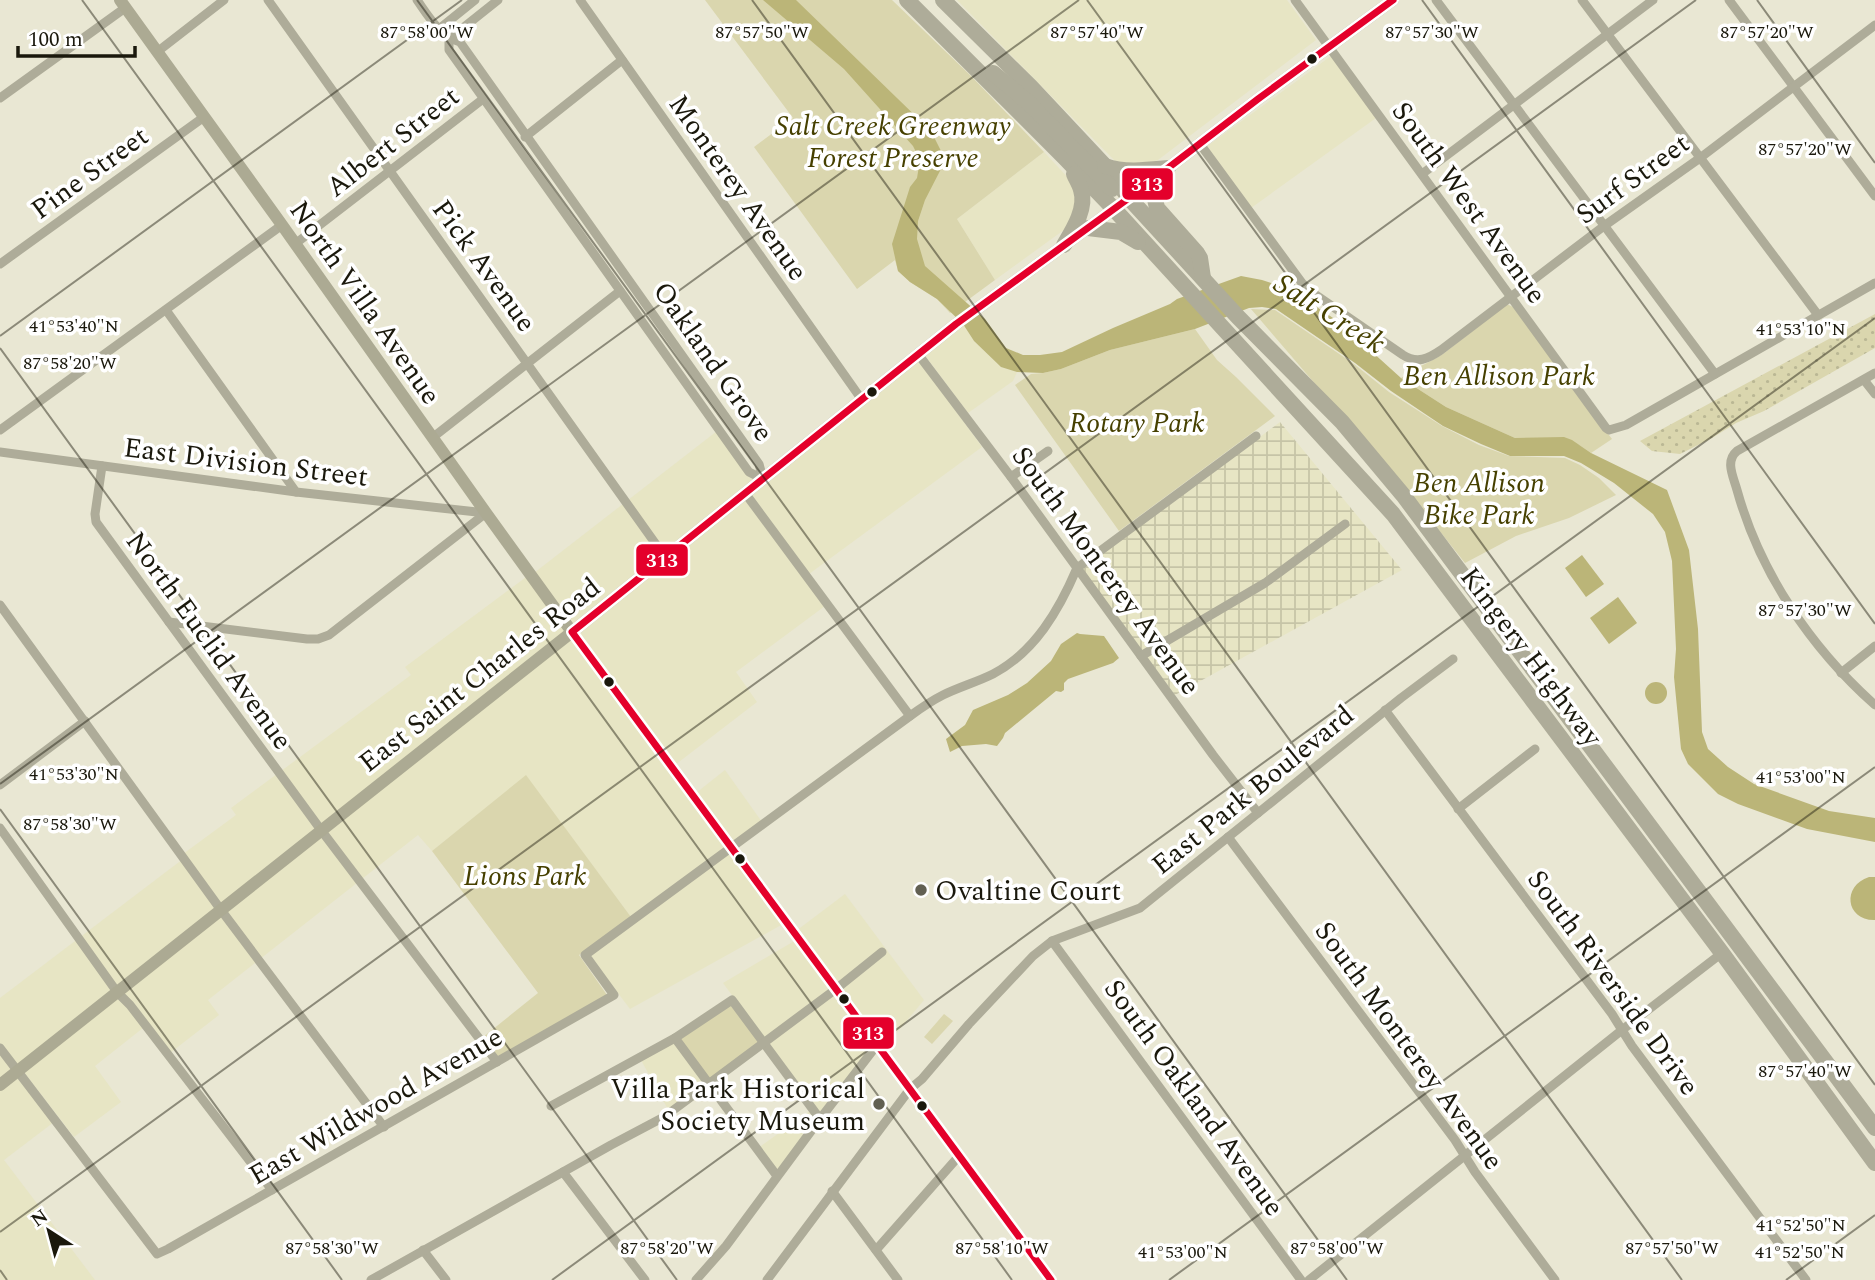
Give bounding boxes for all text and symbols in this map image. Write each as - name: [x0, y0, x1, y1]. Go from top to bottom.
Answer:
- scale bar: [18, 14, 135, 58]
- text: 87°58'00"W: [380, 19, 474, 46]
- text: 87°57'50"W: [715, 19, 809, 46]
- text: 87°57'40"W: [1050, 19, 1144, 46]
- text: 87°57'30"W: [1385, 19, 1479, 46]
- text: 87°57'20"W: [1720, 19, 1814, 46]
- text: 100 m: [28, 24, 83, 56]
- unlabelled marker: [1305, 52, 1319, 66]
- street label: Albert Street: [317, 76, 469, 208]
- street label: Monterey Avenue: [657, 86, 818, 290]
- street label: South West Avenue: [1381, 93, 1557, 313]
- park label: Salt Creek Greenway Forest Preserve: [775, 105, 1011, 180]
- street label: Pine Street: [22, 116, 158, 231]
- street label: Surf Street: [1567, 123, 1699, 235]
- text: 87°57'20"W: [1758, 136, 1852, 163]
- line badge: 313: [1121, 167, 1174, 201]
- text: 313: [1131, 171, 1163, 200]
- street label: Pick Avenue: [421, 191, 547, 341]
- street label: North Villa Avenue: [278, 192, 451, 414]
- water label: Salt Creek: [1265, 261, 1394, 366]
- street label: Oakland Grove: [641, 273, 784, 451]
- text: 41°53'40"N: [29, 313, 119, 340]
- text: 41°53'10"N: [1756, 316, 1846, 343]
- text: 87°58'20"W: [23, 350, 117, 377]
- park label: Ben Allison Park: [1403, 355, 1595, 398]
- unlabelled marker: [865, 385, 879, 399]
- park label: Rotary Park: [1069, 402, 1205, 445]
- street label: East Division Street: [121, 426, 371, 499]
- street label: South Monterey Avenue: [1001, 437, 1211, 704]
- park label: Ben Allison Bike Park: [1413, 462, 1545, 537]
- street label: North Euclid Avenue: [115, 523, 303, 759]
- line badge: 313: [635, 543, 689, 577]
- text: 313: [646, 547, 678, 576]
- street label: Kingery Highway: [1449, 558, 1614, 757]
- street label: East Saint Charles Road: [350, 567, 610, 784]
- text: 87°57'30"W: [1758, 597, 1852, 624]
- unlabelled marker: [602, 675, 616, 689]
- street label: East Park Boulevard: [1142, 695, 1364, 886]
- text: 41°53'30"N: [29, 761, 119, 788]
- text: 41°53'00"N: [1756, 764, 1846, 791]
- text: 87°58'30"W: [23, 811, 117, 838]
- unlabelled marker: [733, 852, 747, 866]
- park label: Lions Park: [463, 855, 587, 898]
- street label: South Riverside Drive: [1516, 861, 1710, 1105]
- place label: Ovaltine Court: [935, 870, 1121, 913]
- marker: Ovaltine Court: [913, 882, 929, 898]
- street label: South Monterey Avenue: [1304, 912, 1514, 1179]
- street label: South Oakland Avenue: [1093, 970, 1295, 1226]
- unlabelled marker: [837, 992, 851, 1006]
- street label: East Wildwood Avenue: [241, 1016, 511, 1197]
- line badge: 313: [842, 1016, 895, 1050]
- text: 313: [852, 1020, 884, 1049]
- text: 87°57'40"W: [1758, 1058, 1852, 1085]
- place label: Villa Park Historical Society Museum: [610, 1068, 865, 1143]
- marker: Villa Park Historical Society Museum: [871, 1096, 887, 1112]
- unlabelled marker: [915, 1099, 929, 1113]
- north arrow: [14, 1196, 84, 1266]
- text: N: [25, 1202, 55, 1235]
- text: 41°52'50"N: [1756, 1212, 1846, 1239]
- text: 87°58'30"W: [285, 1235, 379, 1262]
- text: 87°58'20"W: [620, 1235, 714, 1262]
- text: 87°58'10"W: [955, 1235, 1049, 1262]
- text: 87°58'00"W: [1290, 1235, 1384, 1262]
- text: 87°57'50"W: [1625, 1235, 1719, 1262]
- text: 41°53'00"N: [1138, 1239, 1228, 1266]
- text: 41°52'50"N: [1755, 1239, 1845, 1266]

